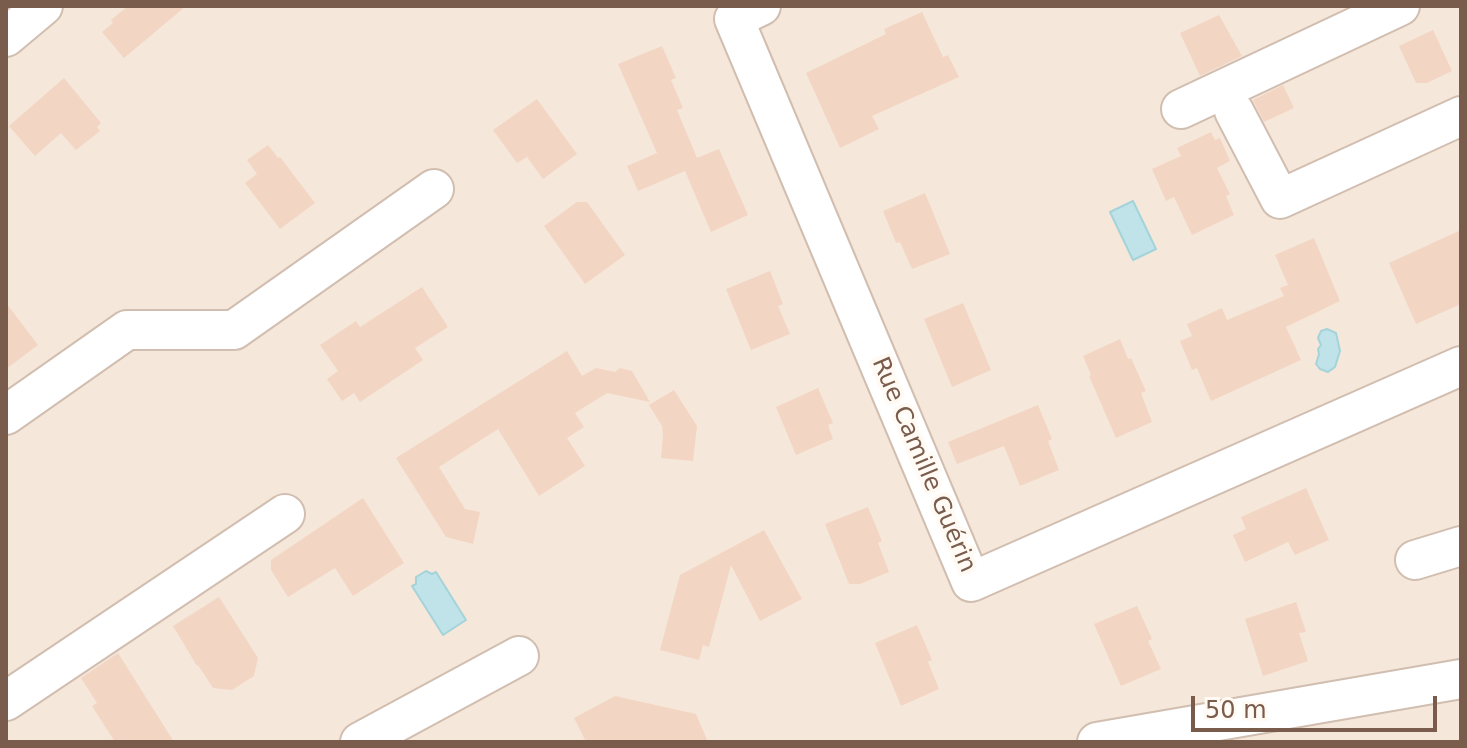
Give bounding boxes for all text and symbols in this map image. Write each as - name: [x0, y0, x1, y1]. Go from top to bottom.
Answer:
- street label: Rue Camille Guérin: [865, 353, 981, 577]
- scale bar: [1195, 680, 1441, 730]
- text: 50 m: [1205, 696, 1267, 724]

